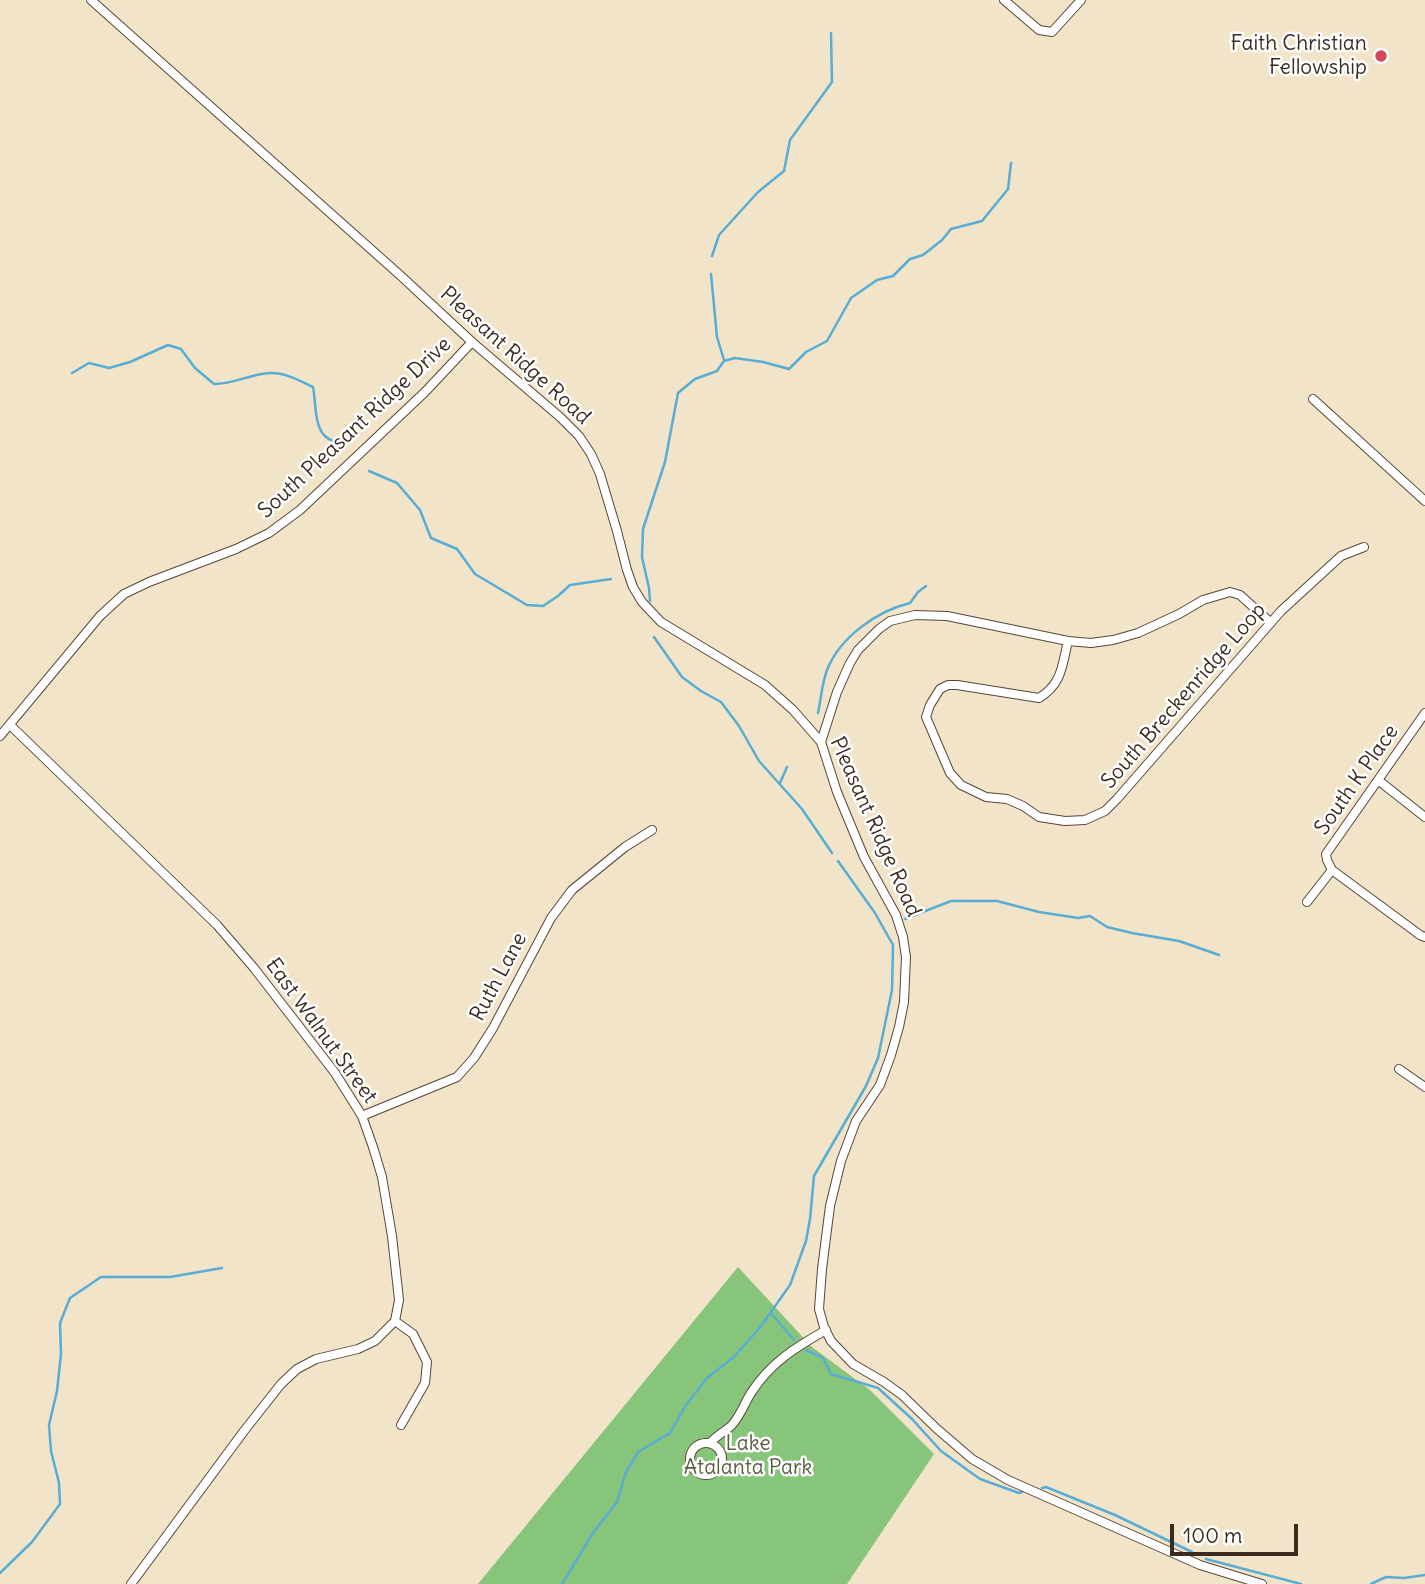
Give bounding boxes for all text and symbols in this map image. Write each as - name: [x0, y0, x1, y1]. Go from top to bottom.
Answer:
- place label: Faith Christian Fellowship: [1231, 31, 1367, 81]
- marker: Faith Christian Fellowship: [1373, 48, 1389, 64]
- street label: Pleasant Ridge Road: [435, 282, 595, 430]
- street label: South Pleasant Ridge Drive: [253, 332, 457, 524]
- street label: South Breckenridge Loop: [1096, 598, 1272, 794]
- street label: South K Place: [1310, 720, 1404, 840]
- street label: Pleasant Ridge Road: [824, 733, 926, 921]
- street label: Ruth Lane: [465, 929, 533, 1025]
- street label: East Walnut Street: [260, 954, 382, 1108]
- park label: Lake Atalanta Park: [684, 1431, 812, 1481]
- scale bar: [1173, 1510, 1301, 1554]
- text: 100 m: [1183, 1522, 1242, 1549]

